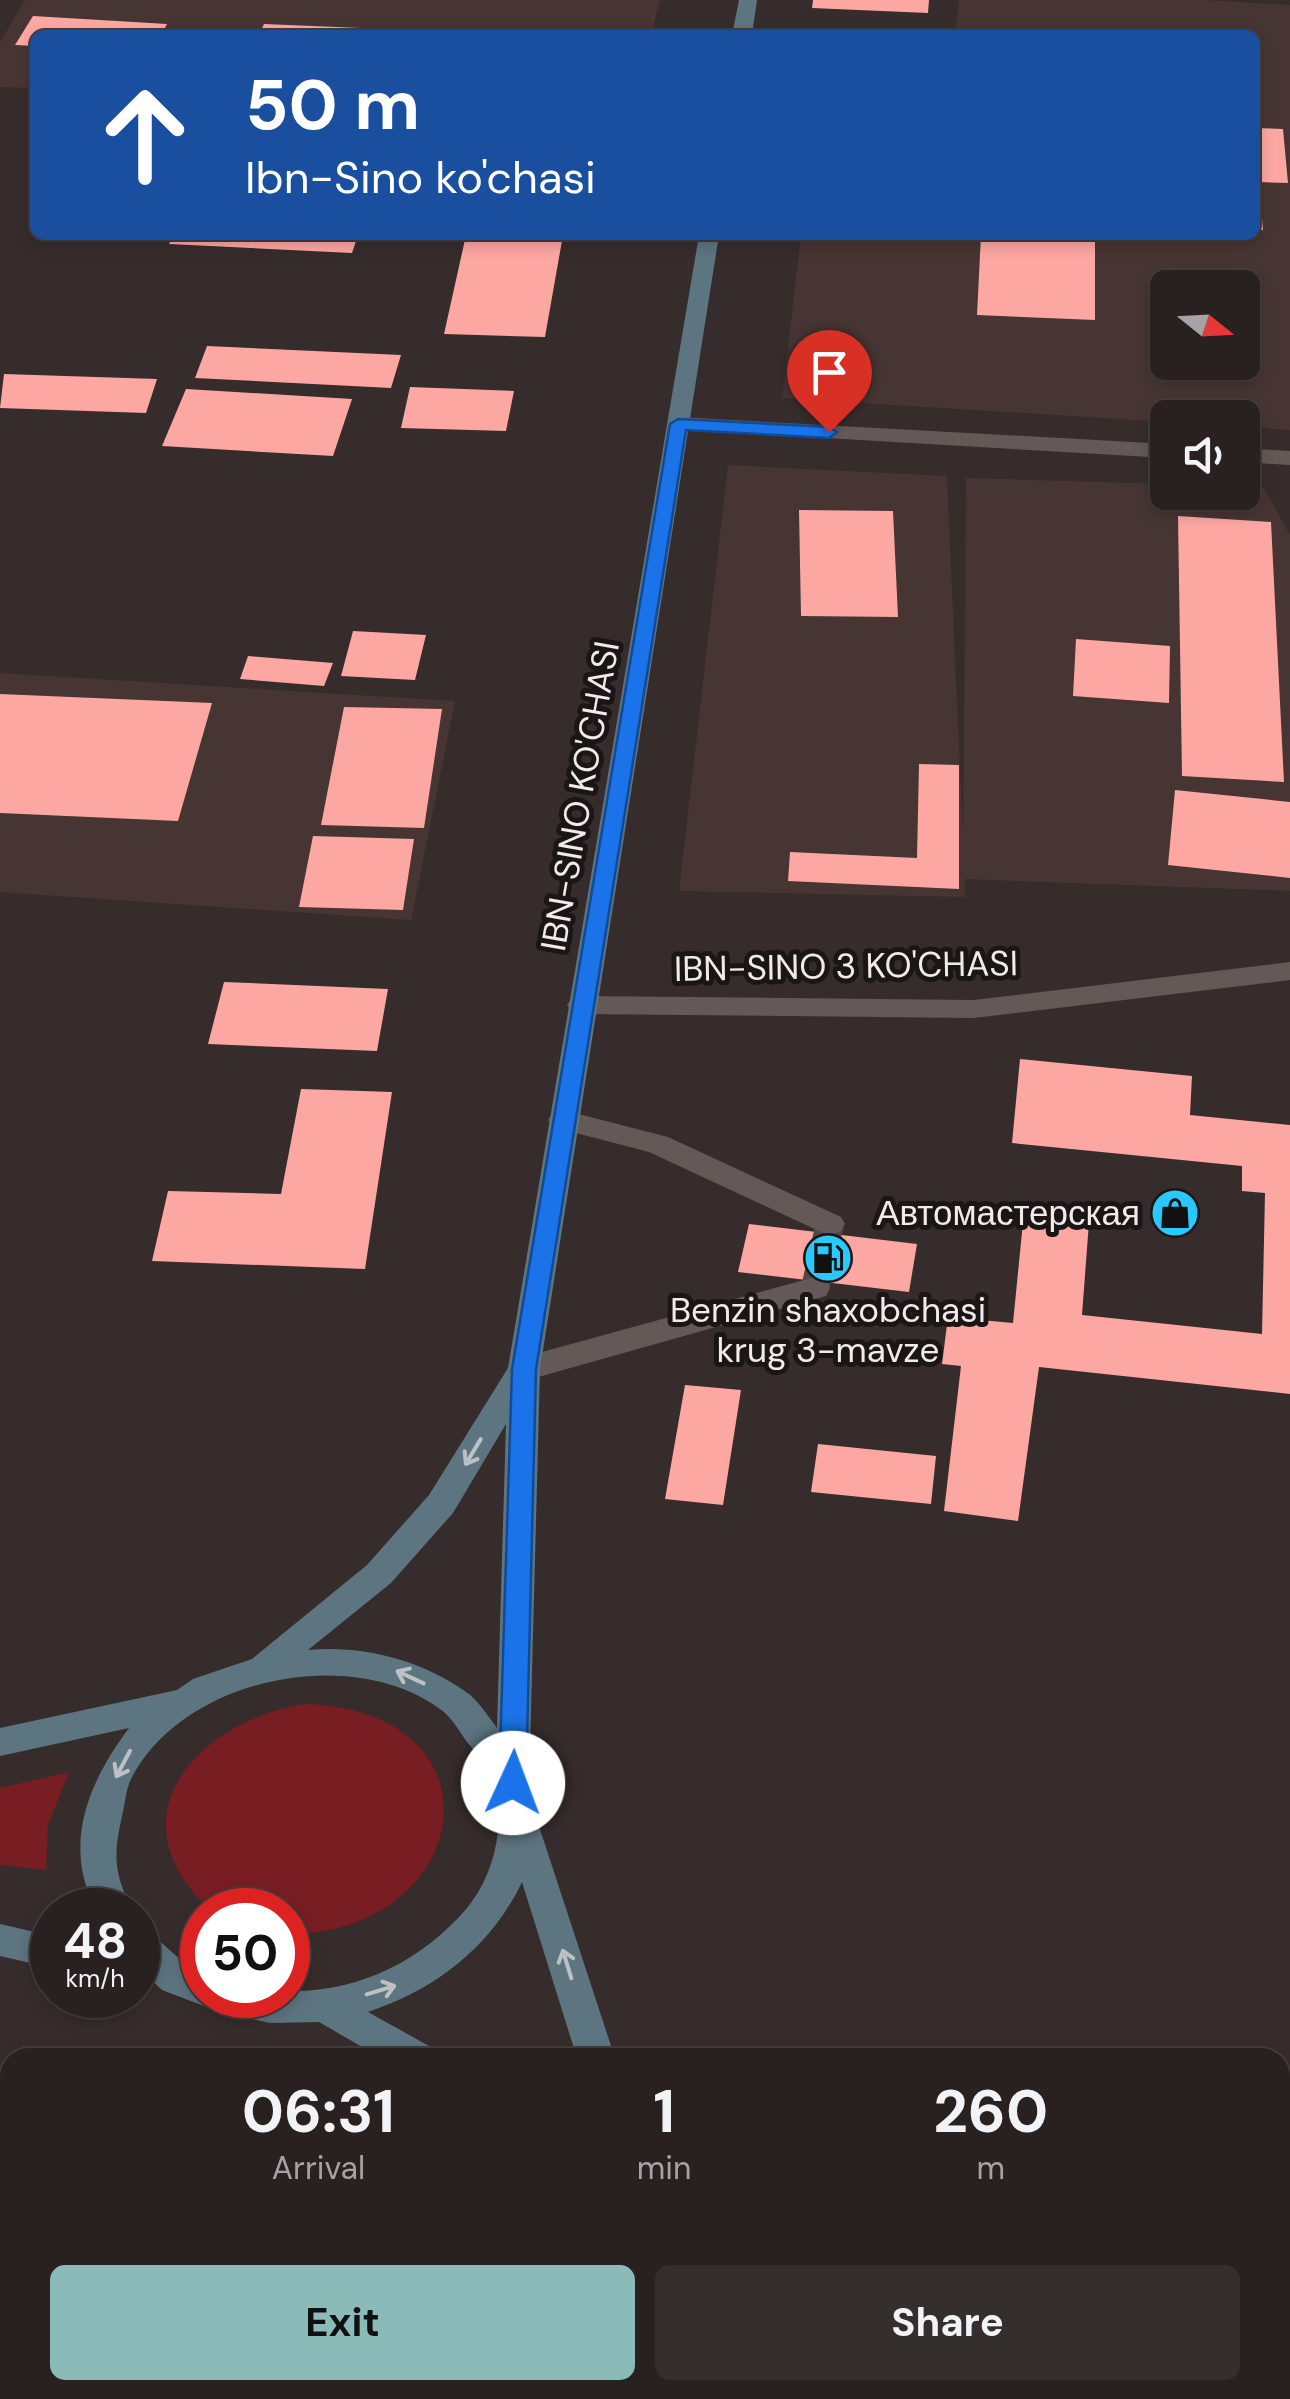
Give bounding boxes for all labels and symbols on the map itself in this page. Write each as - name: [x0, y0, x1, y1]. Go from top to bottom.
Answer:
- north arrow: [1150, 270, 1260, 380]
- pin: [787, 330, 872, 433]
- street label: IBN-SINO KO'CHASI: [530, 637, 630, 955]
- street label: IBN-SINO 3 KO'CHASI: [674, 940, 1018, 992]
- shop icon: Автомастерская: [1149, 1187, 1201, 1239]
- place label: Автомастерская: [876, 1190, 1140, 1236]
- fuel station icon: Benzin shaxobchasi krug 3-mavze: [802, 1232, 854, 1284]
- place label: Benzin shaxobchasi krug 3-mavze: [670, 1287, 986, 1373]
- one-way arrow: [463, 1437, 483, 1466]
- one-way arrow: [395, 1667, 425, 1686]
- position arrow: [461, 1731, 565, 1835]
- one-way arrow: [113, 1748, 132, 1778]
- speed limit sign: 50: [180, 1888, 310, 2018]
- one-way arrow: [557, 1949, 575, 1981]
- one-way arrow: [364, 1980, 396, 1998]

